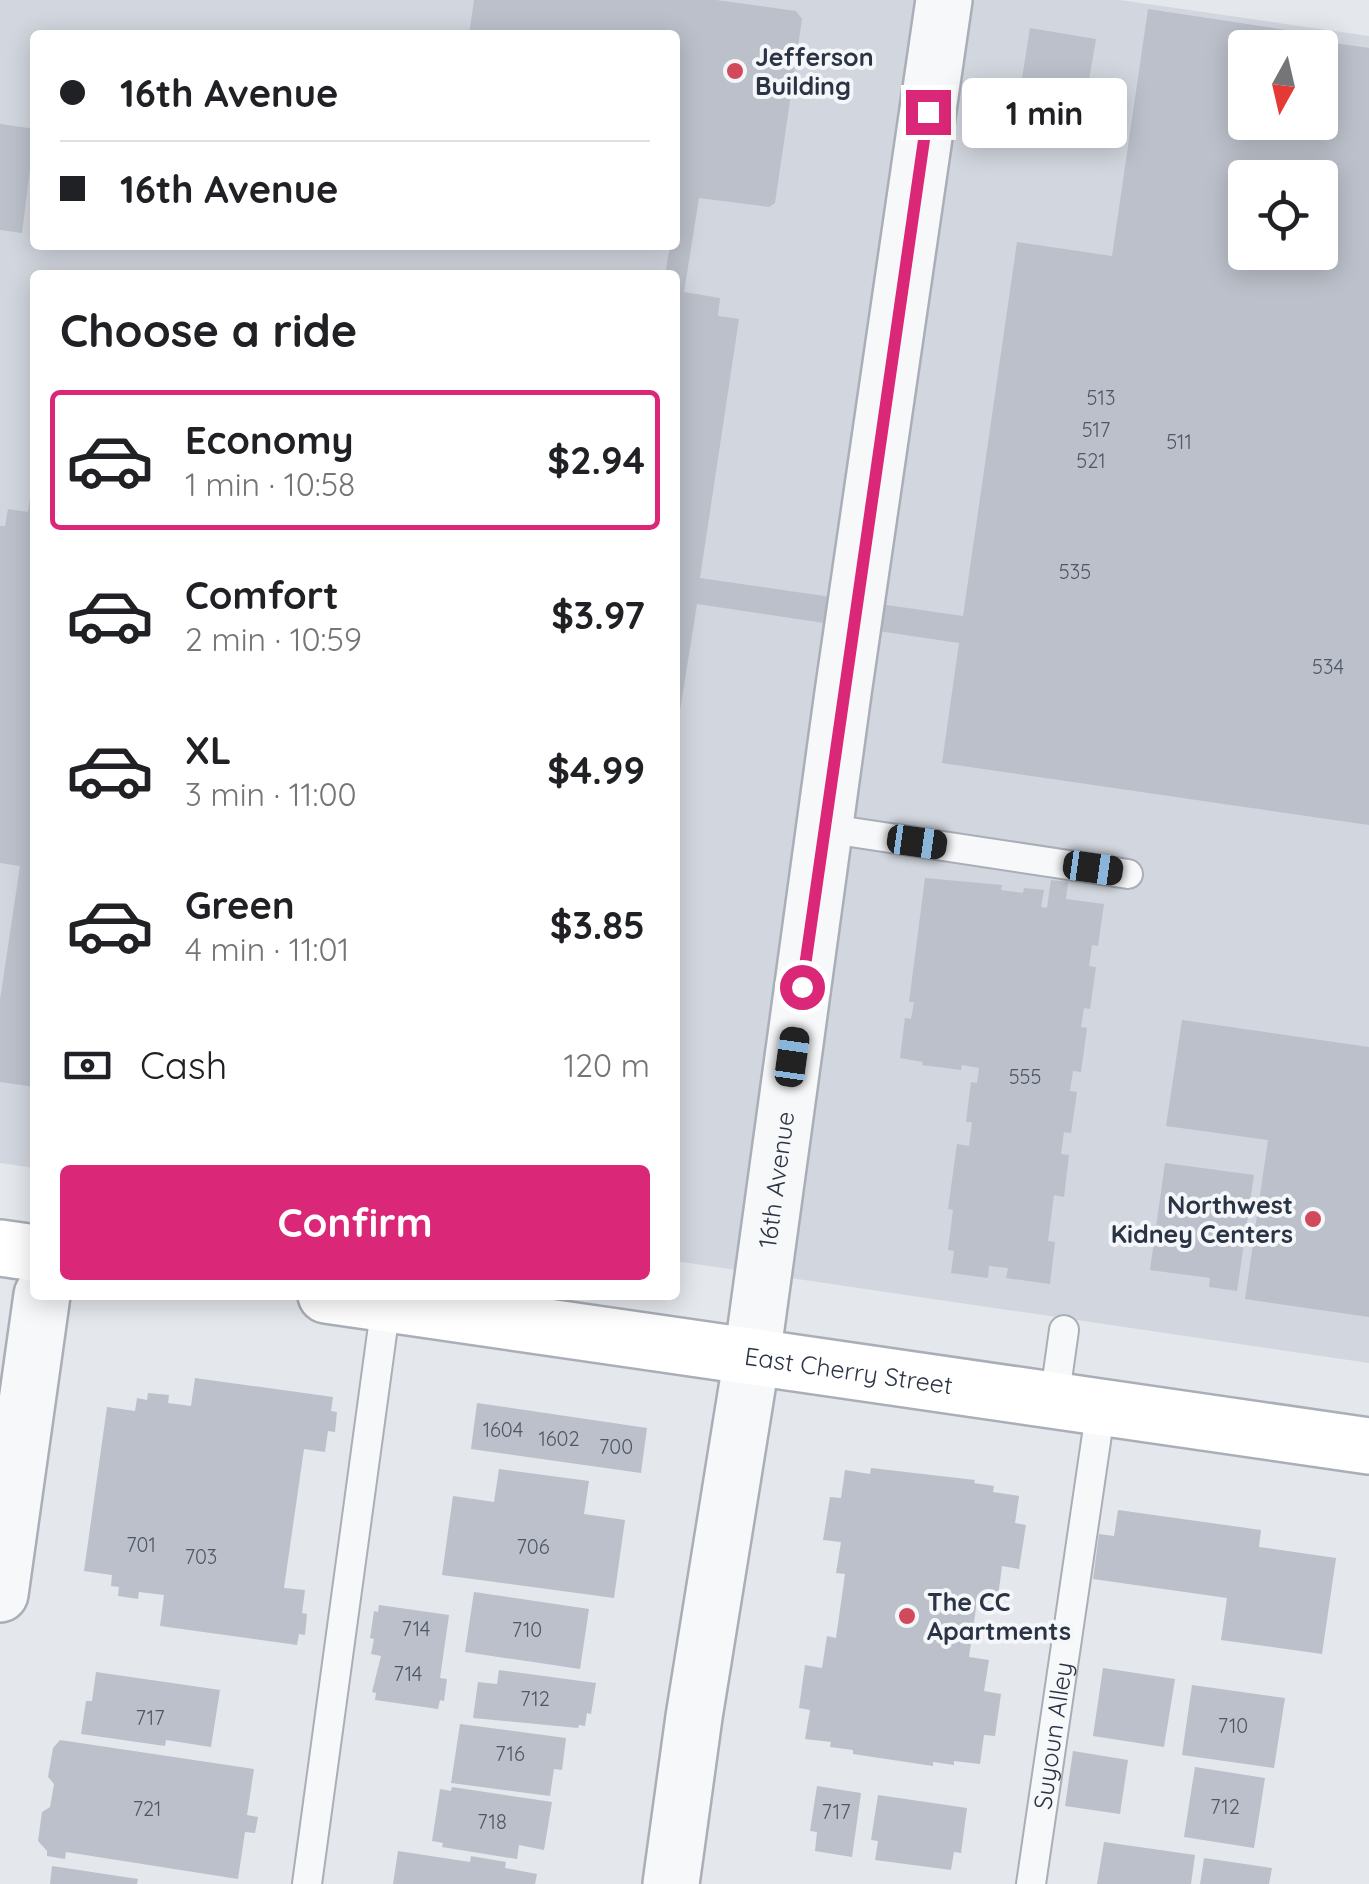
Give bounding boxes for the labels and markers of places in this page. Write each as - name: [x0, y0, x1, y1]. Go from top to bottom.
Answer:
- place label: Jefferson Building: [755, 41, 874, 101]
- marker: Jefferson Building: [724, 60, 746, 82]
- place label: Northwest Kidney Centers: [1111, 1189, 1293, 1249]
- marker: Northwest Kidney Centers: [1302, 1208, 1324, 1230]
- place label: The CC Apartments: [927, 1586, 1071, 1646]
- marker: The CC Apartments: [896, 1605, 918, 1627]

